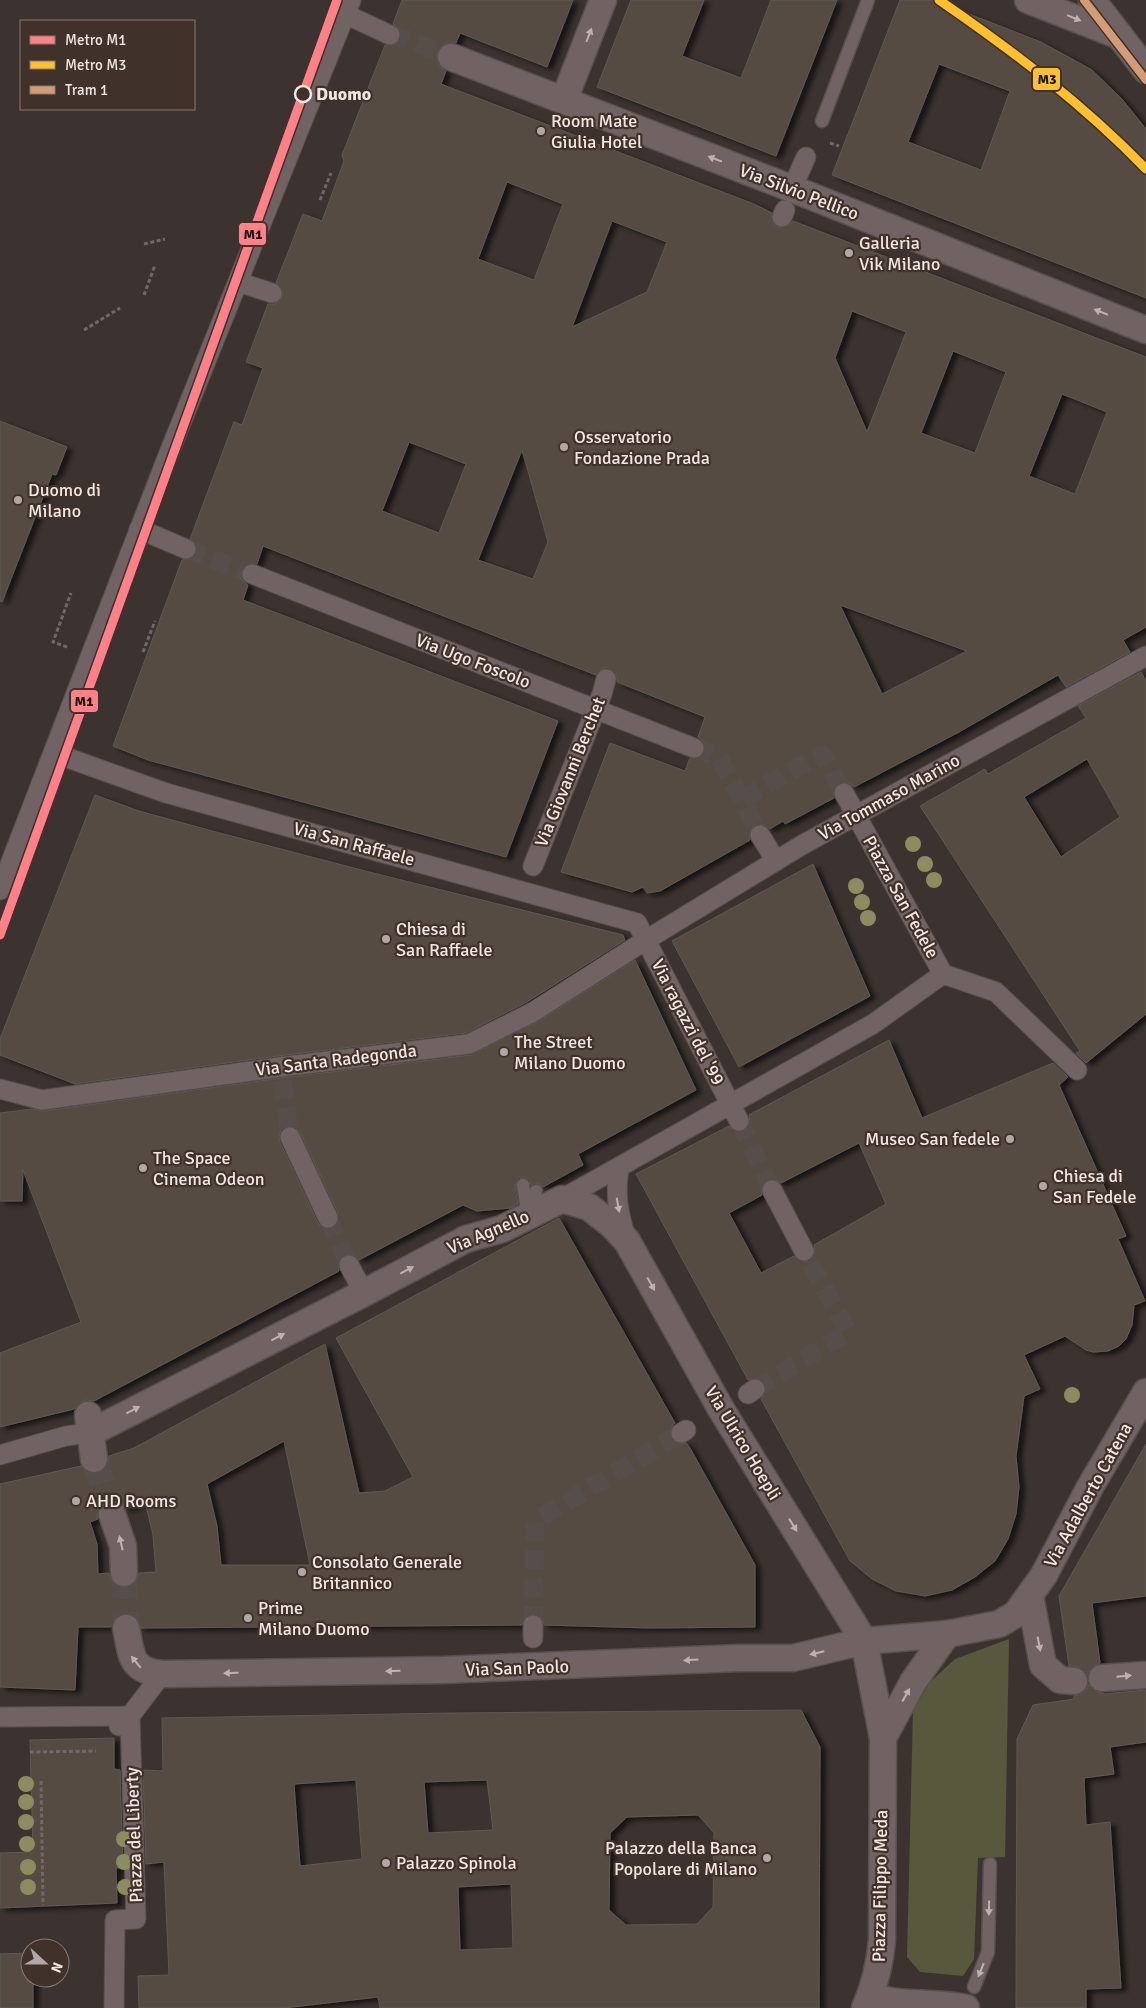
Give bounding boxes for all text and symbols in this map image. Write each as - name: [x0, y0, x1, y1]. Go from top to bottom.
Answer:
- one-way arrow: [1067, 14, 1082, 22]
- legend: [20, 20, 195, 110]
- one-way arrow: [586, 28, 594, 42]
- text: Metro M1: [65, 31, 126, 49]
- text: Metro M3: [65, 56, 126, 74]
- line badge: M3: [1032, 67, 1061, 91]
- text: M3: [1037, 71, 1057, 88]
- text: Tram 1: [65, 81, 108, 99]
- place label: Duomo: [316, 83, 371, 105]
- marker: Duomo: [294, 85, 312, 103]
- place label: Room Mate Giulia Hotel: [551, 110, 642, 153]
- marker: Room Mate Giulia Hotel: [535, 125, 547, 137]
- one-way arrow: [708, 154, 722, 162]
- street label: Via Silvio Pellico: [736, 159, 862, 225]
- line badge: M1: [238, 222, 267, 246]
- text: M1: [243, 226, 263, 243]
- place label: Galleria Vik Milano: [859, 232, 940, 275]
- marker: Galleria Vik Milano: [843, 247, 855, 259]
- one-way arrow: [1094, 307, 1108, 315]
- place label: Osservatorio Fondazione Prada: [574, 426, 710, 469]
- marker: Osservatorio Fondazione Prada: [558, 441, 570, 453]
- place label: Duomo di Milano: [28, 479, 101, 522]
- marker: Duomo di Milano: [12, 494, 24, 506]
- street label: Via Ugo Foscolo: [412, 629, 534, 693]
- line badge: M1: [70, 689, 99, 713]
- text: M1: [74, 693, 94, 710]
- street label: Via Giovanni Berchet: [530, 694, 610, 850]
- street label: Via Tommaso Marino: [814, 749, 964, 845]
- street label: Via San Raffaele: [291, 817, 417, 871]
- street label: Piazza San Fedele: [858, 832, 944, 962]
- place label: Chiesa di San Raffaele: [396, 918, 492, 961]
- marker: Chiesa di San Raffaele: [380, 933, 392, 945]
- street label: Via ragazzi del '99: [647, 955, 729, 1089]
- place label: The Street Milano Duomo: [514, 1031, 626, 1074]
- street label: Via Santa Radegonda: [254, 1039, 418, 1081]
- marker: The Street Milano Duomo: [498, 1046, 510, 1058]
- place label: Museo San fedele: [865, 1128, 1000, 1150]
- marker: Museo San fedele: [1004, 1133, 1016, 1145]
- place label: The Space Cinema Odeon: [153, 1147, 265, 1190]
- marker: The Space Cinema Odeon: [137, 1162, 149, 1174]
- place label: Chiesa di San Fedele: [1053, 1165, 1136, 1208]
- marker: Chiesa di San Fedele: [1037, 1180, 1049, 1192]
- one-way arrow: [615, 1197, 623, 1213]
- street label: Via Agnello: [444, 1205, 532, 1259]
- one-way arrow: [400, 1266, 414, 1274]
- one-way arrow: [647, 1276, 655, 1291]
- one-way arrow: [271, 1333, 285, 1341]
- street label: Via Ulrico Hoepli: [700, 1382, 786, 1504]
- one-way arrow: [126, 1406, 140, 1414]
- street label: Via Adalberto Catena: [1039, 1419, 1137, 1571]
- place label: AHD Rooms: [86, 1490, 176, 1512]
- marker: AHD Rooms: [70, 1495, 82, 1507]
- one-way arrow: [788, 1518, 797, 1531]
- one-way arrow: [117, 1535, 125, 1551]
- place label: Consolato Generale Britannico: [312, 1551, 462, 1594]
- marker: Consolato Generale Britannico: [296, 1566, 308, 1578]
- place label: Prime Milano Duomo: [258, 1597, 370, 1640]
- marker: Prime Milano Duomo: [242, 1612, 254, 1624]
- one-way arrow: [1035, 1637, 1043, 1653]
- one-way arrow: [809, 1649, 824, 1657]
- one-way arrow: [131, 1655, 142, 1668]
- street label: Via San Paolo: [465, 1655, 569, 1681]
- one-way arrow: [683, 1657, 699, 1665]
- one-way arrow: [385, 1667, 401, 1675]
- one-way arrow: [222, 1669, 238, 1677]
- one-way arrow: [1116, 1672, 1132, 1680]
- one-way arrow: [902, 1688, 911, 1702]
- street label: Piazza del Liberty: [121, 1766, 147, 1903]
- street label: Piazza Filippo Meda: [868, 1810, 892, 1962]
- place label: Palazzo della Banca Popolare di Milano: [605, 1837, 757, 1880]
- place label: Palazzo Spinola: [396, 1852, 517, 1874]
- marker: Palazzo della Banca Popolare di Milano: [761, 1852, 773, 1864]
- marker: Palazzo Spinola: [380, 1857, 392, 1869]
- one-way arrow: [985, 1900, 993, 1916]
- north arrow: [20, 1938, 70, 1988]
- text: N: [47, 1960, 66, 1975]
- one-way arrow: [977, 1962, 984, 1977]

